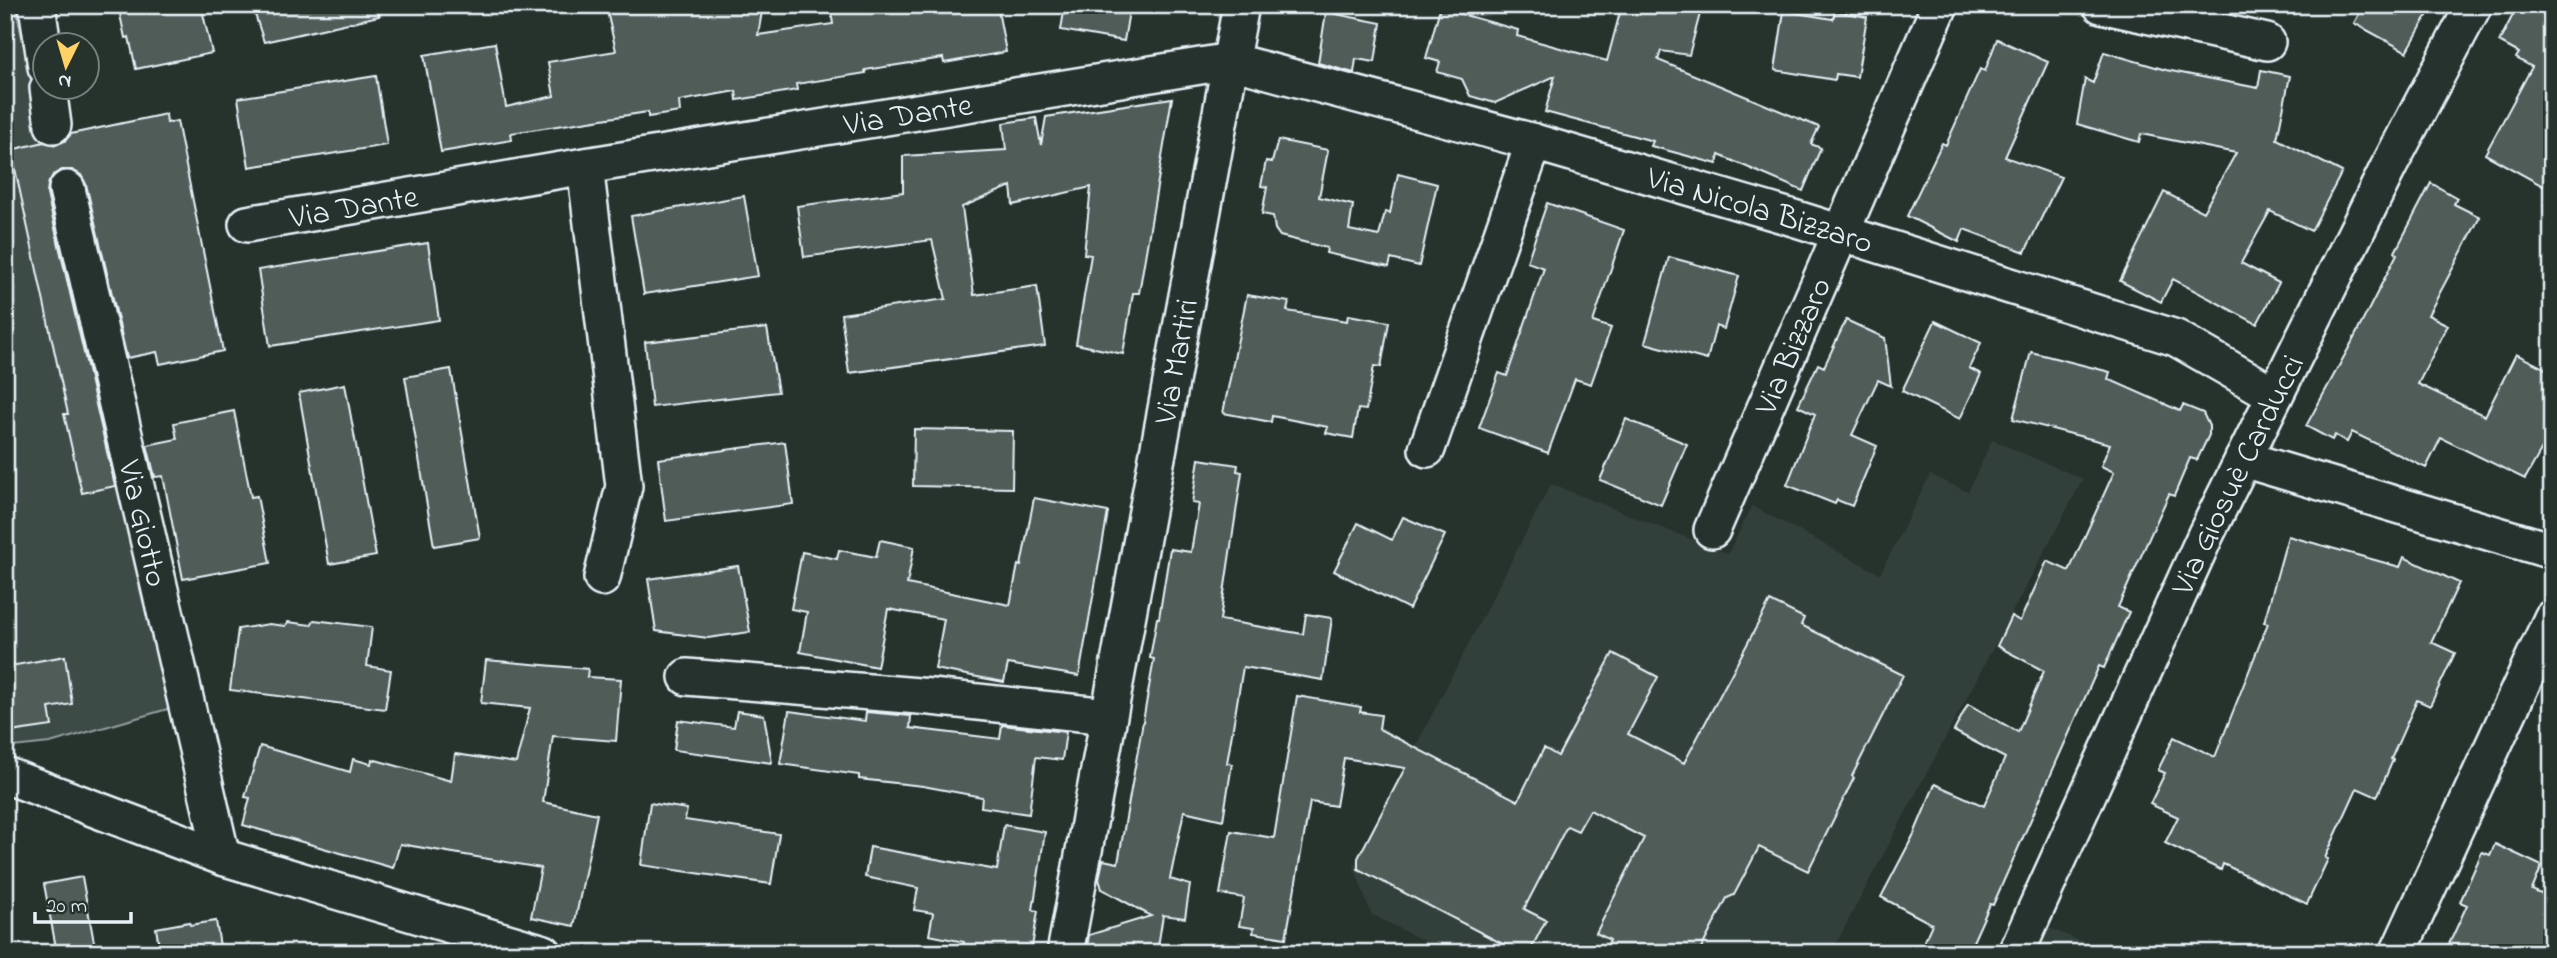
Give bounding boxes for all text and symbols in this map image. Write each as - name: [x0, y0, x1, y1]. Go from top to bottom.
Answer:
- north arrow: [32, 32, 102, 102]
- text: N: [57, 66, 72, 94]
- street label: Via Dante: [840, 83, 977, 151]
- street label: Via Nicola Bizzaro: [1640, 156, 1878, 268]
- street label: Via Dante: [285, 175, 422, 243]
- street label: Via Bizzaro: [1744, 271, 1846, 424]
- street label: Via Martiri: [1143, 295, 1213, 429]
- street label: Via Giosuè Carducci: [2161, 348, 2318, 605]
- street label: Via Giotto: [103, 455, 179, 592]
- scale bar: [35, 881, 131, 925]
- text: 20 m: [46, 892, 87, 922]

